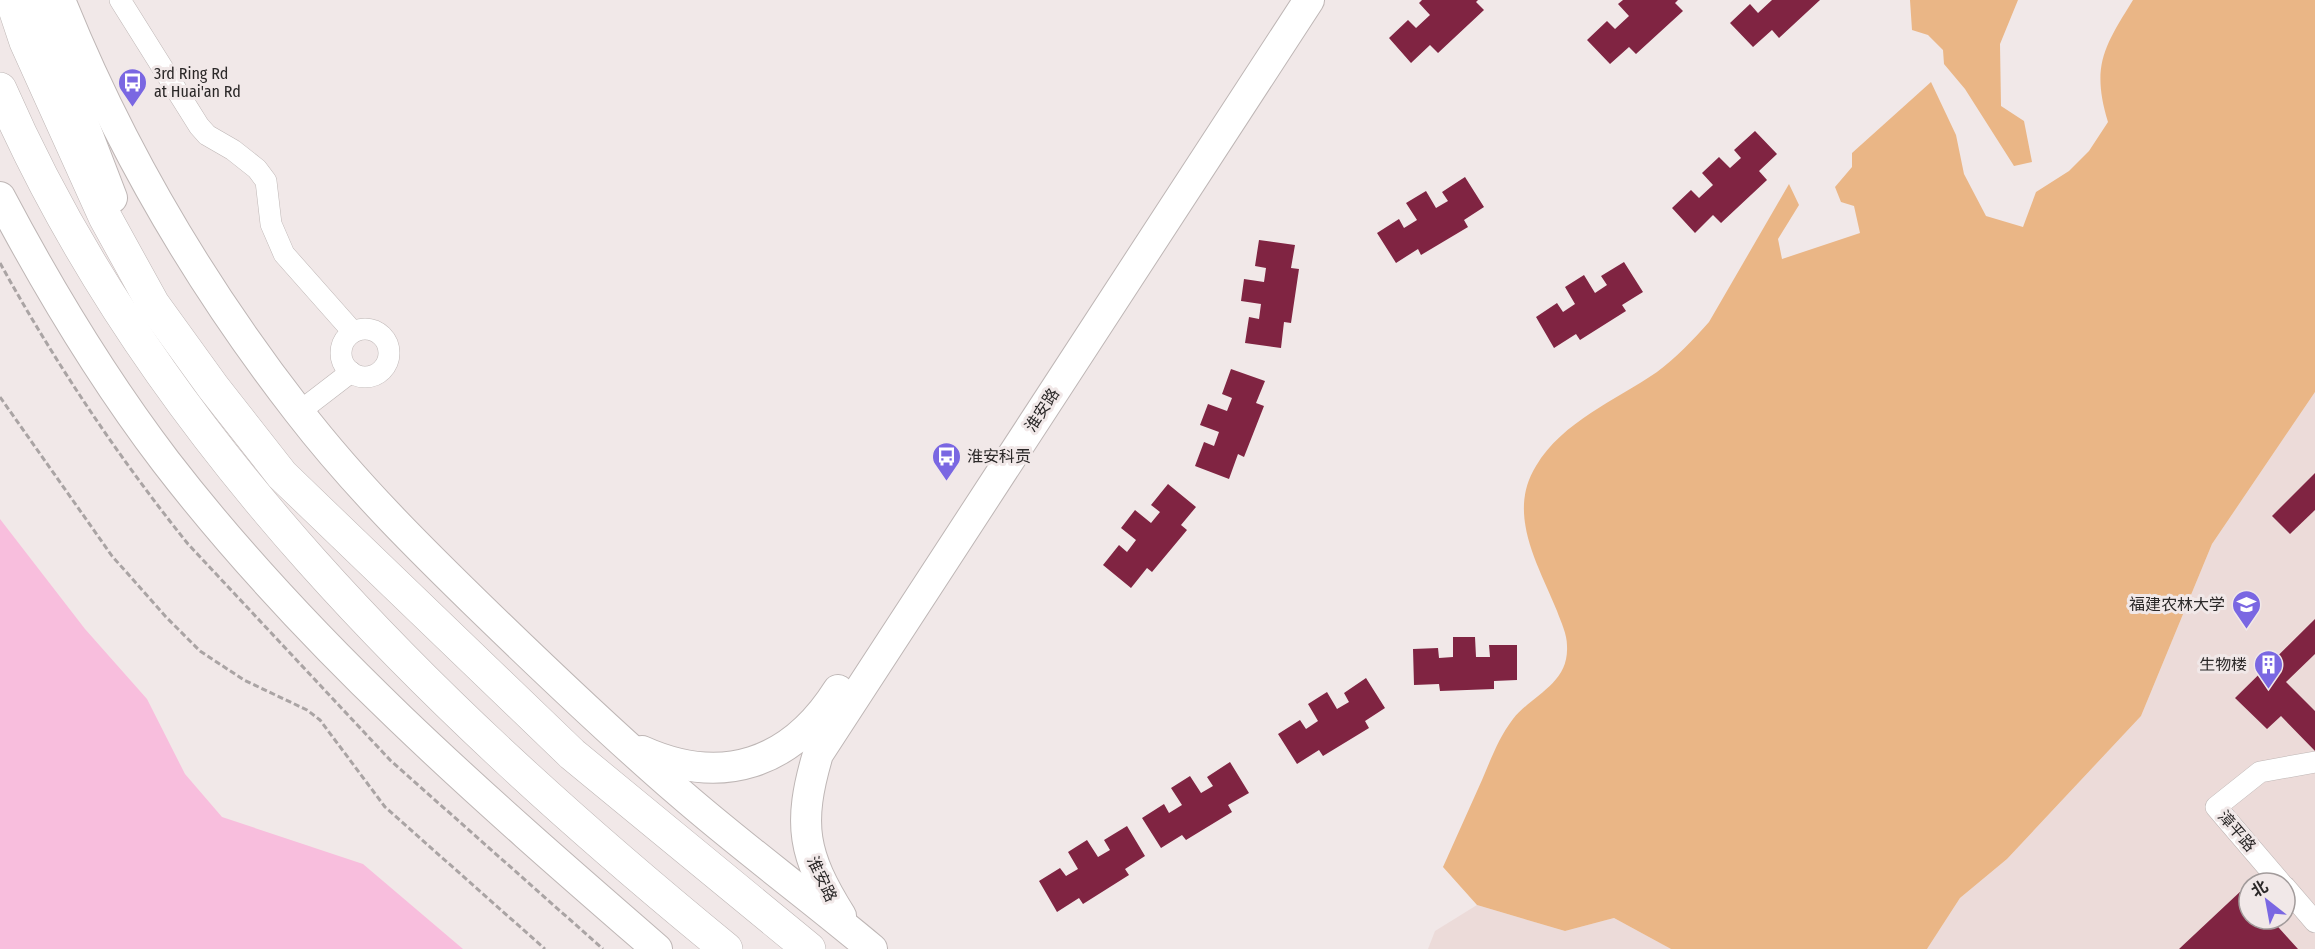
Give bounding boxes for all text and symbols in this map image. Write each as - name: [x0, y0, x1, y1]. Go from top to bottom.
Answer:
- place label: 3rd Ring Rd at Huai'an Rd: [154, 64, 241, 101]
- bus stop icon: 3rd Ring Rd at Huai'an Rd: [117, 66, 149, 108]
- street label: 淮安路: [1021, 385, 1063, 435]
- bus stop icon: 淮安科贡: [930, 440, 962, 482]
- place label: 淮安科贡: [967, 447, 1031, 466]
- school or university icon: 福建农林大学: [2230, 588, 2262, 630]
- place label: 福建农林大学: [2129, 595, 2225, 614]
- building icon: 生物楼: [2252, 648, 2284, 690]
- place label: 生物楼: [2199, 655, 2247, 674]
- street label: 漳平路: [2214, 807, 2260, 855]
- street label: 淮安路: [803, 853, 841, 905]
- north arrow: [2237, 871, 2297, 931]
- text: 北: [2248, 876, 2271, 901]

